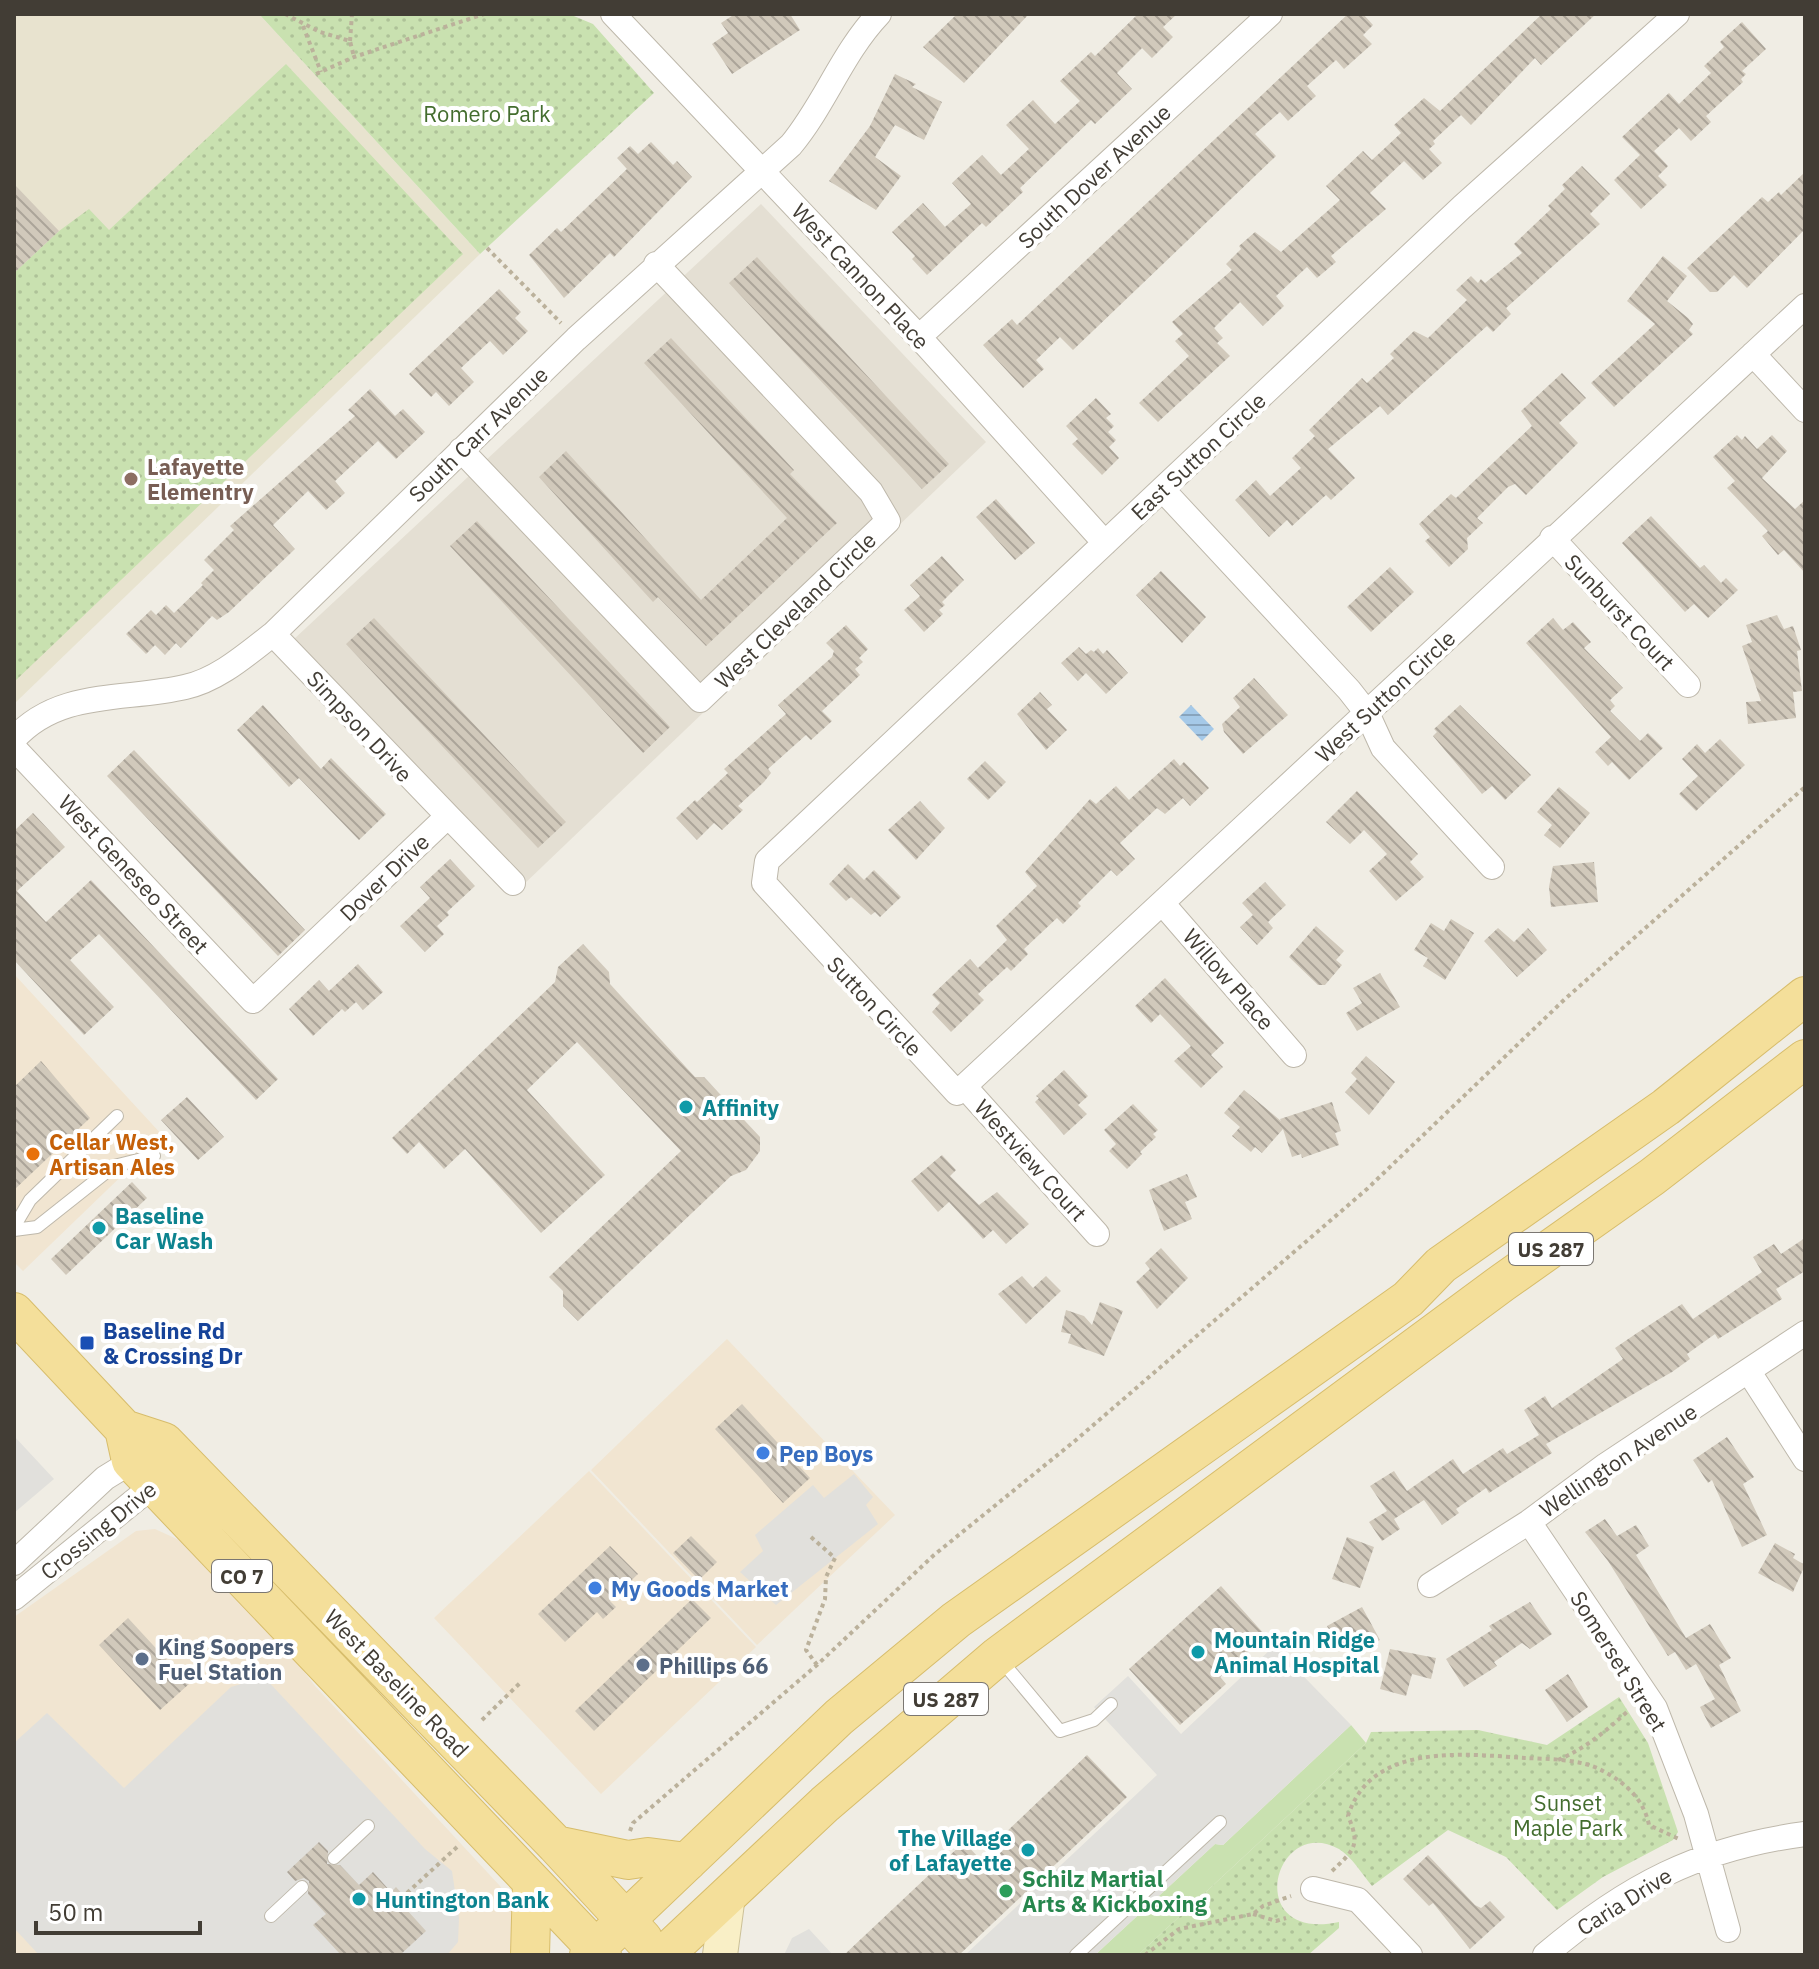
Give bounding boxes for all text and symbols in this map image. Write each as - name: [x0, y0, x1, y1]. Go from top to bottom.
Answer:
- street label: South Dover Avenue: [1011, 97, 1177, 255]
- park label: Romero Park: [423, 99, 551, 128]
- street label: West Cannon Place: [786, 197, 936, 355]
- street label: South Carr Avenue: [402, 360, 554, 508]
- street label: East Sutton Circle: [1124, 386, 1272, 526]
- place label: Lafayette Elementry: [147, 452, 254, 506]
- marker: Lafayette Elementry: [122, 470, 140, 488]
- street label: West Cleveland Circle: [708, 525, 882, 695]
- street label: Sunburst Court: [1559, 548, 1681, 676]
- street label: West Sutton Circle: [1309, 623, 1461, 769]
- street label: Simpson Drive: [301, 664, 419, 788]
- street label: West Geneseo Street: [53, 788, 215, 960]
- street label: Dover Drive: [333, 827, 435, 927]
- street label: Willow Place: [1177, 922, 1281, 1036]
- street label: Sutton Circle: [821, 950, 929, 1062]
- place label: Affinity: [702, 1093, 779, 1122]
- street label: Westview Court: [969, 1093, 1093, 1227]
- marker: Affinity: [677, 1098, 695, 1116]
- place label: Cellar West, Artisan Ales: [49, 1127, 175, 1181]
- marker: Cellar West, Artisan Ales: [24, 1145, 42, 1163]
- place label: Baseline Car Wash: [115, 1201, 213, 1255]
- marker: Baseline Car Wash: [90, 1219, 108, 1237]
- road number: US 287: [1509, 1233, 1593, 1265]
- place label: Baseline Rd & Crossing Dr: [103, 1316, 243, 1370]
- marker: Baseline Rd & Crossing Dr: [78, 1334, 96, 1352]
- street label: Wellington Avenue: [1534, 1397, 1702, 1523]
- place label: Pep Boys: [779, 1439, 873, 1468]
- marker: Pep Boys: [754, 1444, 772, 1462]
- street label: Crossing Drive: [34, 1474, 162, 1586]
- road number: CO 7: [212, 1560, 272, 1592]
- place label: My Goods Market: [611, 1574, 789, 1603]
- marker: My Goods Market: [586, 1579, 604, 1597]
- street label: Somerset Street: [1564, 1585, 1674, 1737]
- street label: West Baseline Road: [319, 1603, 475, 1763]
- place label: Mountain Ridge Animal Hospital: [1214, 1625, 1380, 1679]
- place label: King Soopers Fuel Station: [158, 1632, 294, 1686]
- marker: Mountain Ridge Animal Hospital: [1189, 1643, 1207, 1661]
- marker: King Soopers Fuel Station: [133, 1650, 151, 1668]
- place label: Phillips 66: [659, 1651, 768, 1680]
- marker: Phillips 66: [634, 1656, 652, 1674]
- road number: US 287: [904, 1683, 988, 1715]
- park label: Sunset Maple Park: [1513, 1788, 1623, 1842]
- place label: The Village of Lafayette: [889, 1823, 1012, 1877]
- marker: The Village of Lafayette: [1019, 1841, 1037, 1859]
- street label: Caria Drive: [1571, 1860, 1677, 1942]
- place label: Schilz Martial Arts & Kickboxing: [1022, 1864, 1208, 1918]
- marker: Schilz Martial Arts & Kickboxing: [997, 1882, 1015, 1900]
- scale bar: [36, 1885, 200, 1935]
- place label: Huntington Bank: [375, 1885, 549, 1914]
- marker: Huntington Bank: [350, 1890, 368, 1908]
- text: 50 m: [48, 1896, 103, 1928]

